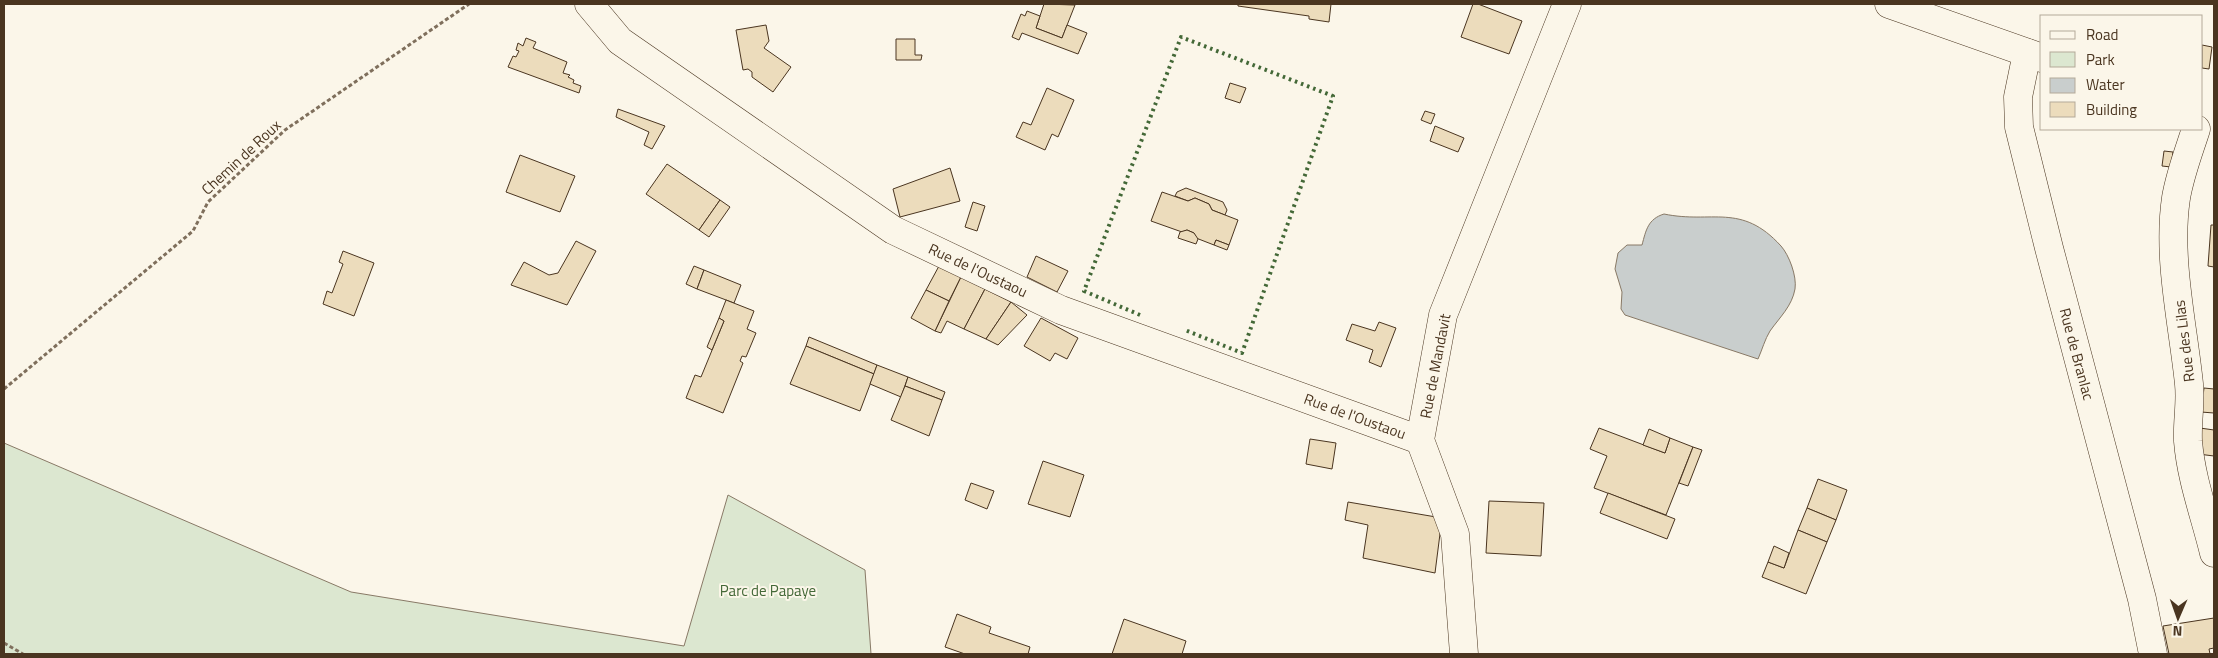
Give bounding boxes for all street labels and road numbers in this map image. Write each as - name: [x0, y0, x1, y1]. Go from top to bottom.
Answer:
- street label: Chemin de Roux: [196, 114, 286, 200]
- street label: Rue de l'Oustaou: [925, 237, 1031, 303]
- street label: Rue des Lilas: [2168, 299, 2200, 383]
- street label: Rue de Branlac: [2054, 305, 2100, 403]
- street label: Rue de Mandavit: [1414, 311, 1457, 420]
- street label: Rue de l'Oustaou: [1301, 387, 1409, 445]

